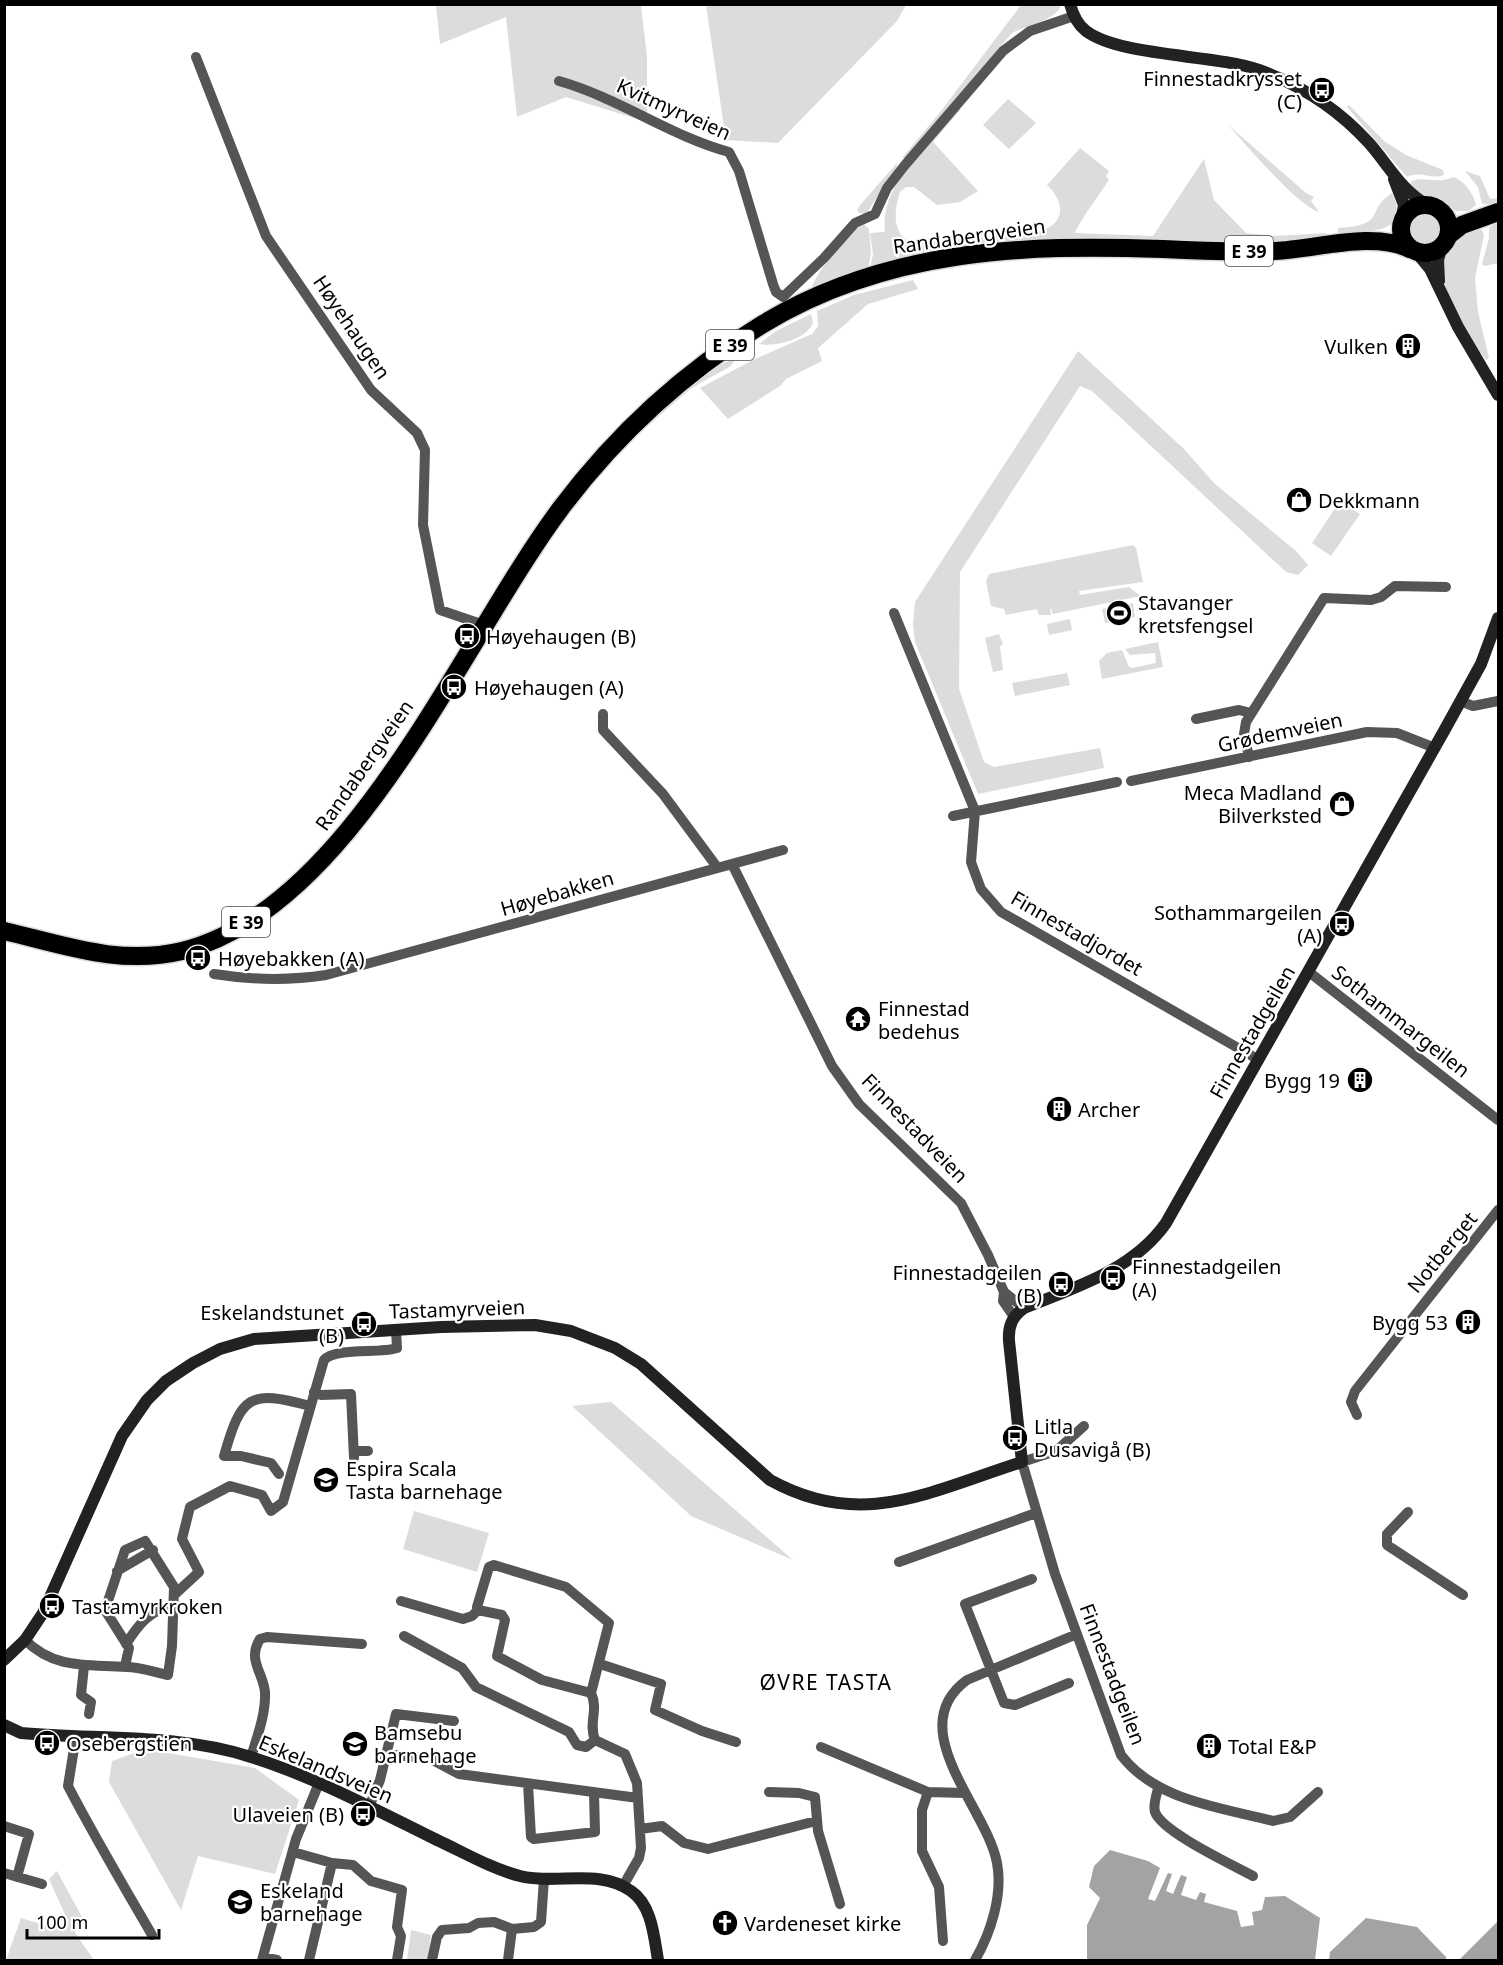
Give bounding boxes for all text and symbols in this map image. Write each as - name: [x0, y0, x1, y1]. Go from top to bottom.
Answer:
- place label: Finnestadkrysset (C): [1143, 65, 1302, 115]
- street label: Kvitmyrveien: [613, 72, 735, 146]
- bus stop icon: Finnestadkrysset (C): [1307, 75, 1337, 105]
- street label: Randabergveien: [891, 212, 1047, 260]
- road number: E 39: [1225, 236, 1273, 266]
- street label: Høyehaugen: [307, 270, 397, 384]
- road number: E 39: [706, 330, 754, 360]
- building icon: Vulken: [1393, 331, 1423, 361]
- place label: Vulken: [1324, 333, 1388, 360]
- shop icon: Dekkmann: [1284, 485, 1314, 515]
- place label: Dekkmann: [1318, 487, 1420, 514]
- place label: Stavanger kretsfengsel: [1138, 589, 1253, 639]
- sports icon: Stavanger kretsfengsel: [1104, 598, 1134, 628]
- bus stop icon: Høyehaugen (B): [452, 621, 482, 651]
- place label: Høyehaugen (B): [486, 623, 636, 650]
- bus stop icon: Høyehaugen (A): [439, 672, 469, 702]
- place label: Høyehaugen (A): [474, 674, 624, 701]
- street label: Randabergveien: [309, 694, 419, 836]
- street label: Grødemveien: [1215, 706, 1345, 758]
- place label: Meca Madland Bilverksted: [1184, 779, 1322, 829]
- shop icon: Meca Madland Bilverksted: [1327, 789, 1357, 819]
- street label: Høyebakken: [497, 864, 617, 922]
- street label: Finnestadjordet: [1006, 884, 1148, 982]
- place label: Sothammargeilen (A): [1154, 899, 1322, 949]
- road number: E 39: [222, 907, 270, 937]
- bus stop icon: Sothammargeilen (A): [1327, 909, 1357, 939]
- bus stop icon: Høyebakken (A): [183, 943, 213, 973]
- place label: Høyebakken (A): [218, 945, 365, 972]
- street label: Sothammargeilen: [1326, 959, 1476, 1083]
- street label: Finnestadgeilen: [1203, 961, 1301, 1103]
- place label: Finnestad bedehus: [878, 995, 970, 1045]
- temple icon: Finnestad bedehus: [843, 1004, 873, 1034]
- building icon: Bygg 19: [1345, 1065, 1375, 1095]
- place label: Bygg 19: [1264, 1067, 1340, 1094]
- street label: Finnestadveien: [856, 1068, 974, 1188]
- building icon: Archer: [1044, 1094, 1074, 1124]
- place label: Archer: [1078, 1096, 1140, 1123]
- street label: Notberget: [1401, 1206, 1483, 1298]
- place label: Finnestadgeilen (A): [1132, 1253, 1281, 1303]
- place label: Finnestadgeilen (B): [893, 1259, 1042, 1309]
- bus stop icon: Finnestadgeilen (A): [1098, 1263, 1128, 1293]
- bus stop icon: Finnestadgeilen (B): [1046, 1269, 1076, 1299]
- street label: Tastamyrveien: [388, 1293, 526, 1325]
- place label: Eskelandstunet (B): [200, 1299, 344, 1349]
- building icon: Bygg 53: [1453, 1307, 1483, 1337]
- bus stop icon: Eskelandstunet (B): [349, 1309, 379, 1339]
- place label: Bygg 53: [1372, 1309, 1448, 1336]
- place label: Litla Dusavigå (B): [1034, 1413, 1151, 1463]
- bus stop icon: Litla Dusavigå (B): [1000, 1423, 1030, 1453]
- place label: Espira Scala Tasta barnehage: [346, 1455, 503, 1505]
- school or university icon: Espira Scala Tasta barnehage: [311, 1465, 341, 1495]
- bus stop icon: Tastamyrkroken: [37, 1591, 67, 1621]
- place label: Tastamyrkroken: [72, 1593, 223, 1620]
- street label: Finnestadgeilen: [1074, 1599, 1152, 1749]
- district label: ØVRE TASTA: [760, 1668, 892, 1696]
- place label: Bamsebu barnehage: [374, 1719, 477, 1769]
- bus stop icon: Osebergstien: [32, 1728, 62, 1758]
- street label: Eskelandsveien: [255, 1729, 397, 1809]
- school or university icon: Bamsebu barnehage: [340, 1729, 370, 1759]
- place label: Osebergstien: [66, 1730, 192, 1757]
- building icon: Total E&P: [1194, 1731, 1224, 1761]
- place label: Total E&P: [1228, 1733, 1316, 1760]
- bus stop icon: Ulaveien (B): [348, 1799, 378, 1829]
- place label: Ulaveien (B): [233, 1801, 344, 1828]
- place label: Eskeland barnehage: [260, 1877, 363, 1927]
- school or university icon: Eskeland barnehage: [225, 1887, 255, 1917]
- scale bar: [27, 1902, 159, 1940]
- church icon: Vardeneset kirke: [710, 1908, 740, 1938]
- text: 100 m: [36, 1910, 88, 1934]
- place label: Vardeneset kirke: [744, 1910, 901, 1937]

